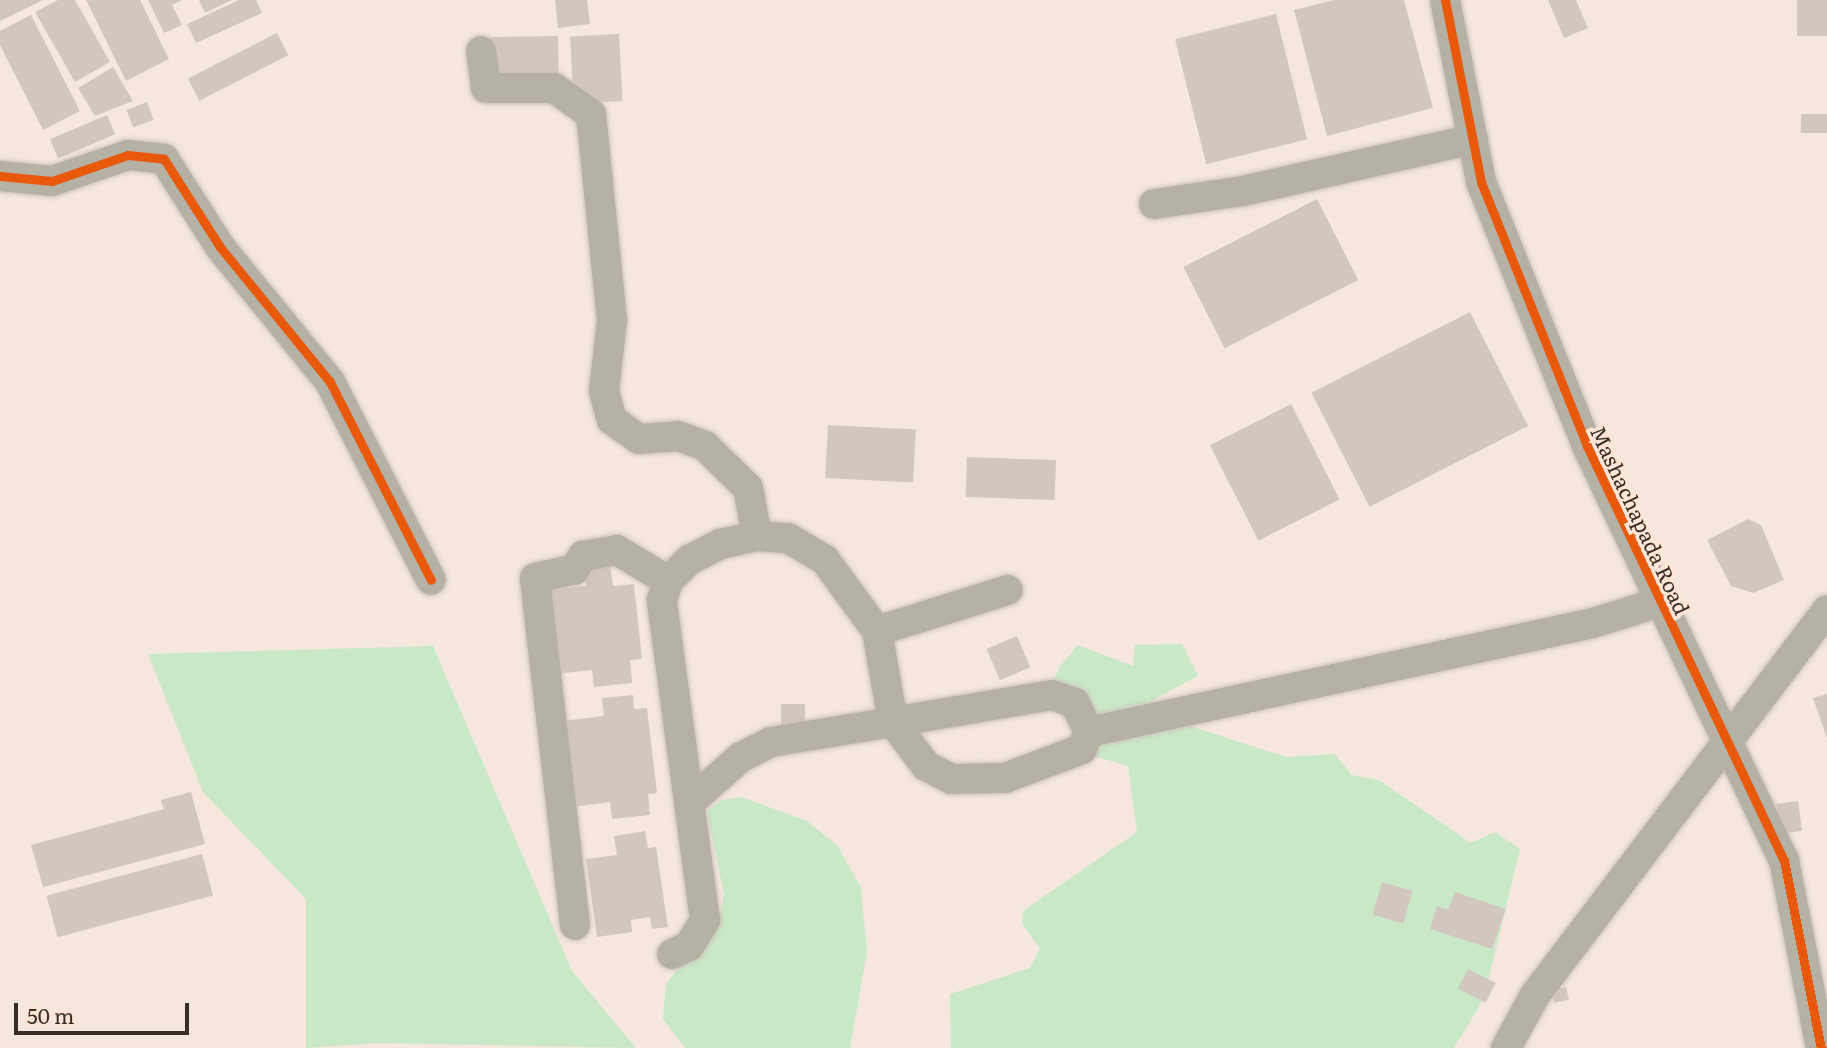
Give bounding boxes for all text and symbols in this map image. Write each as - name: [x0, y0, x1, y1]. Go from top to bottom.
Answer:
- street label: Mashachapada Road: [1586, 422, 1696, 618]
- scale bar: [18, 988, 192, 1032]
- text: 50 m: [27, 999, 74, 1030]

